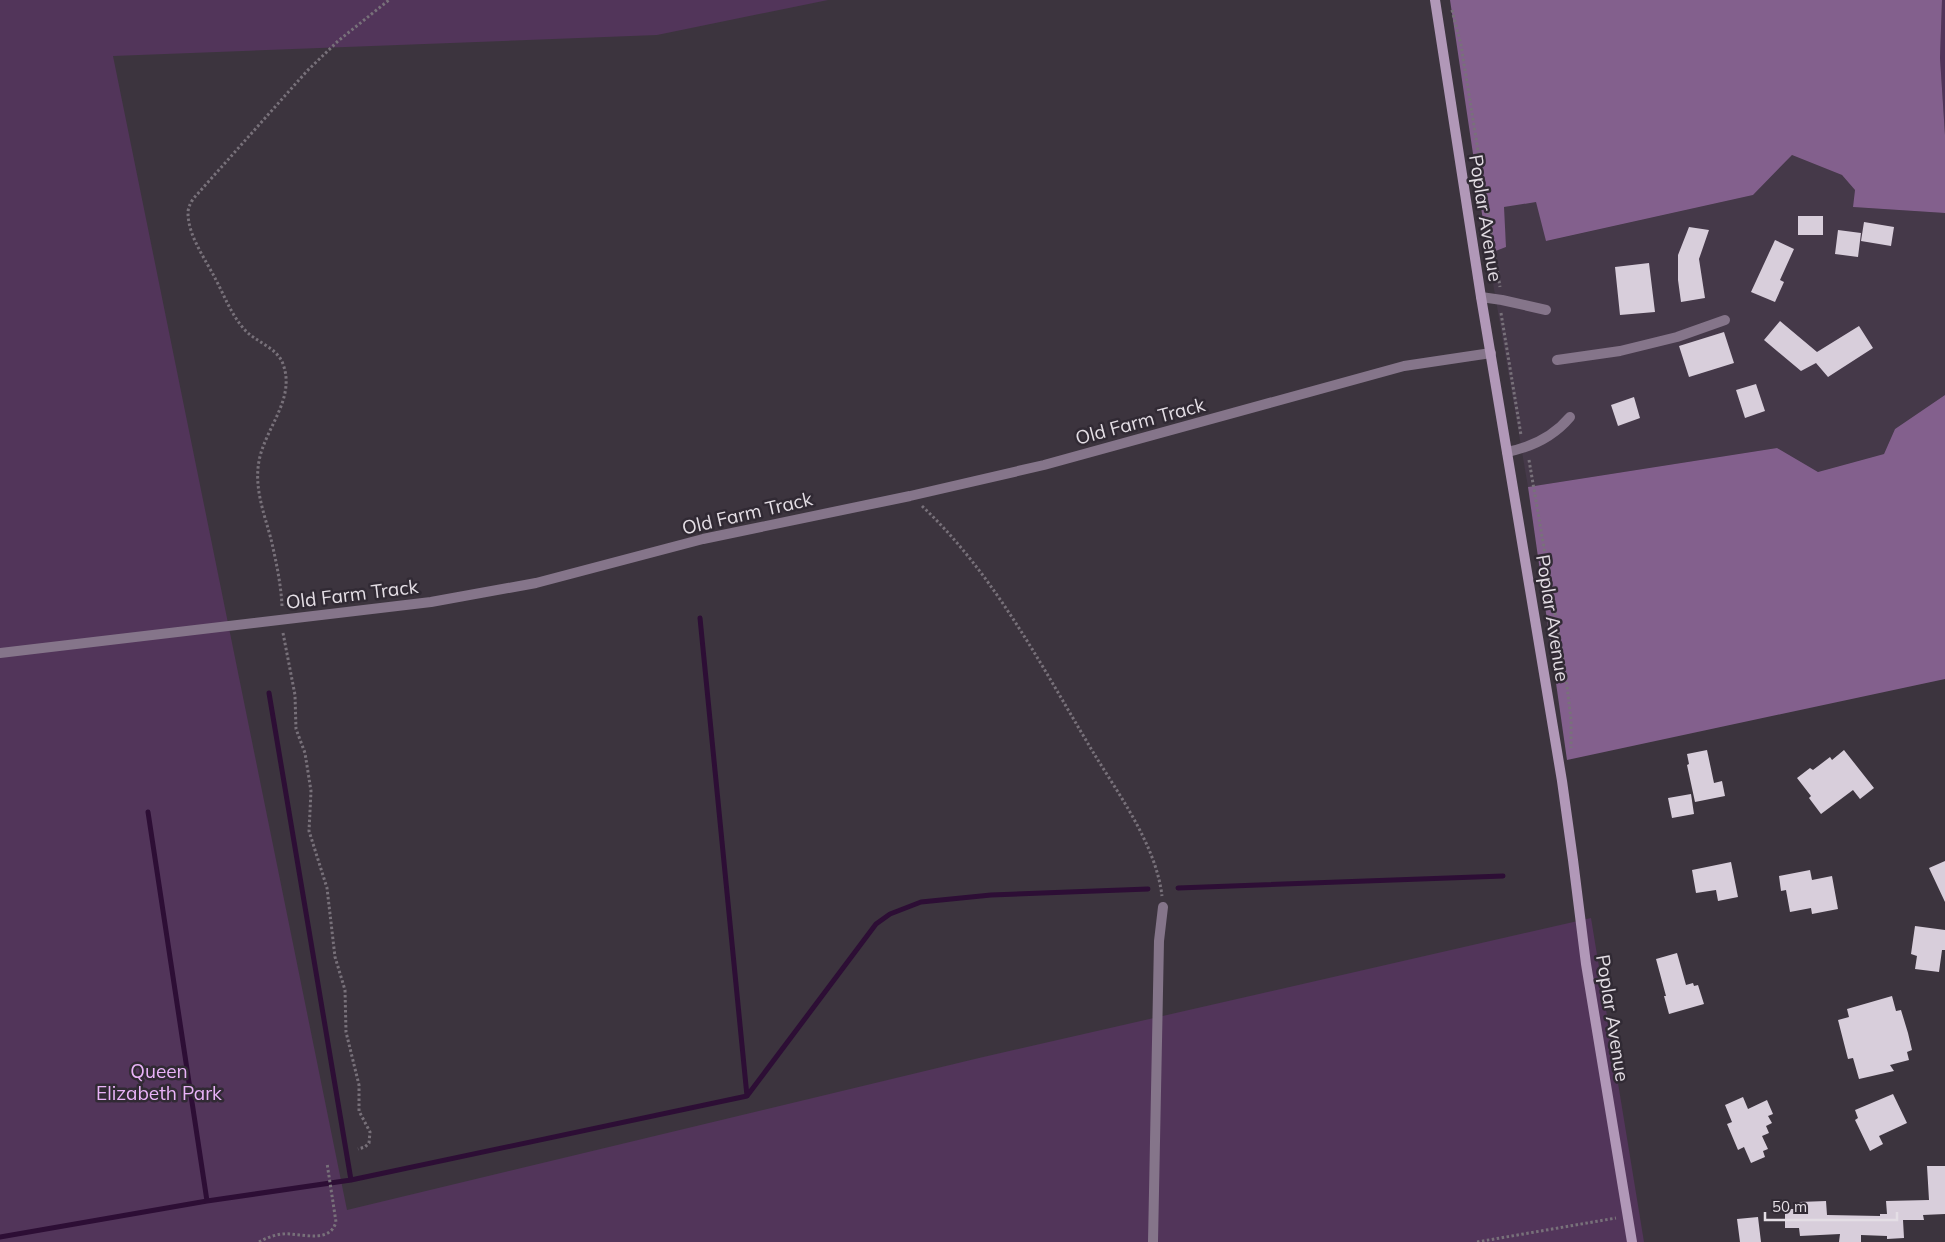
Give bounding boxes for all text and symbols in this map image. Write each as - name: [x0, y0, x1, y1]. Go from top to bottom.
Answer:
- street label: Poplar Avenue: [1464, 153, 1508, 283]
- street label: Old Farm Track: [1073, 392, 1208, 450]
- street label: Old Farm Track: [679, 486, 815, 540]
- street label: Poplar Avenue: [1531, 553, 1575, 683]
- street label: Old Farm Track: [284, 574, 420, 614]
- street label: Poplar Avenue: [1591, 953, 1635, 1083]
- park label: Queen Elizabeth Park: [96, 1059, 222, 1105]
- scale bar: [1765, 1190, 1898, 1222]
- text: 50 m: [1772, 1197, 1807, 1216]

